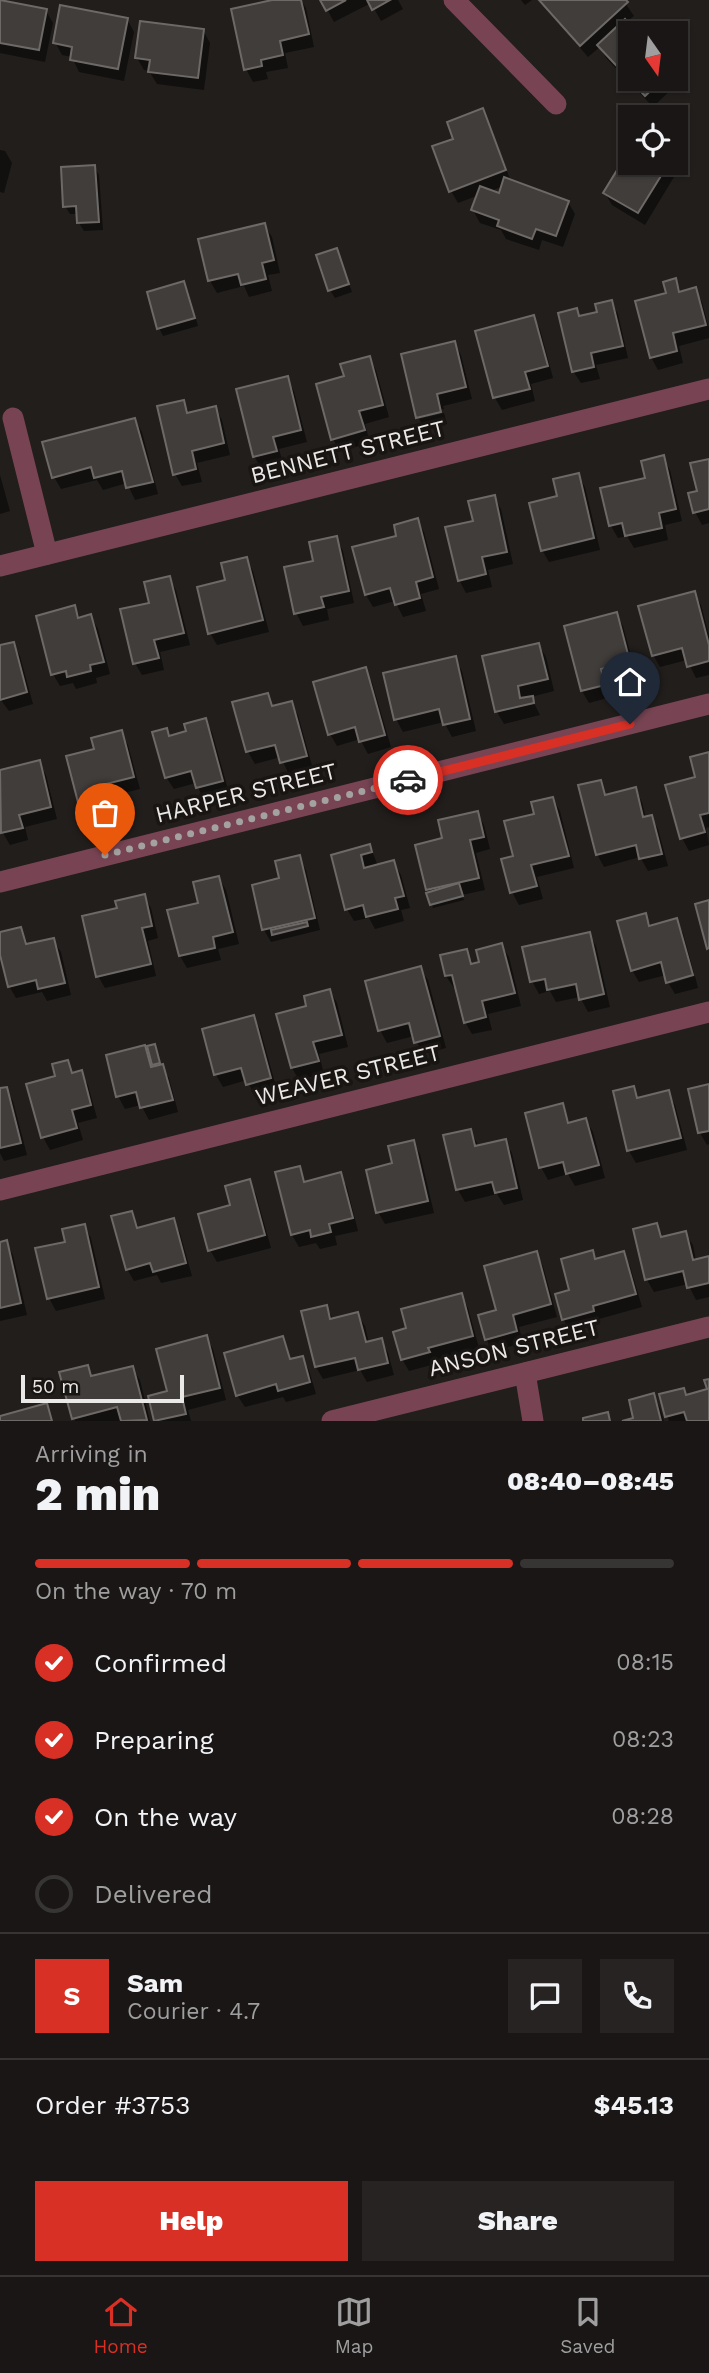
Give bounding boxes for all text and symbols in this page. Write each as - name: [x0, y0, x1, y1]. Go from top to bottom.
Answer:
- north arrow: [618, 21, 688, 91]
- map controls: [618, 21, 688, 175]
- button: locate: [618, 105, 688, 175]
- street label: BENNETT STREET: [248, 415, 448, 489]
- pin: [600, 652, 660, 724]
- icon: home: [611, 663, 649, 701]
- courier: [373, 745, 443, 815]
- street label: HARPER STREET: [153, 757, 339, 829]
- icon: car: [389, 761, 427, 799]
- pin: [75, 783, 135, 855]
- icon: bag: [86, 794, 124, 832]
- street label: WEAVER STREET: [253, 1039, 443, 1111]
- street label: ANSON STREET: [426, 1314, 602, 1382]
- scale bar: [21, 1372, 184, 1404]
- text: 50 m: [32, 1375, 79, 1398]
- text: Arriving in: [35, 1441, 148, 1468]
- text: 08:40–08:45: [507, 1466, 674, 1496]
- text: 2 min: [35, 1467, 160, 1521]
- text: On the way · 70 m: [35, 1578, 237, 1605]
- icon: check: [35, 1644, 73, 1682]
- text: Confirmed: [94, 1648, 227, 1678]
- text: 08:15: [616, 1649, 674, 1676]
- icon: check: [35, 1721, 73, 1759]
- text: Preparing: [94, 1725, 214, 1755]
- text: 08:23: [612, 1726, 674, 1753]
- icon: check: [35, 1798, 73, 1836]
- text: On the way: [94, 1802, 237, 1832]
- text: 08:28: [611, 1803, 674, 1830]
- text: Delivered: [94, 1879, 213, 1909]
- button: chat: [508, 1959, 582, 2033]
- button: phone: [600, 1959, 674, 2033]
- text: Sam: [127, 1968, 183, 1998]
- text: S: [64, 1981, 80, 2011]
- text: Courier · 4.7: [127, 1998, 260, 2025]
- text: Order #3753: [35, 2090, 190, 2120]
- text: $45.13: [594, 2090, 674, 2120]
- button: Help: [35, 2181, 348, 2261]
- button: Share: [362, 2181, 674, 2261]
- tab: Home: [93, 2293, 148, 2358]
- tab: Map: [335, 2293, 373, 2358]
- tab: Saved: [560, 2293, 616, 2358]

